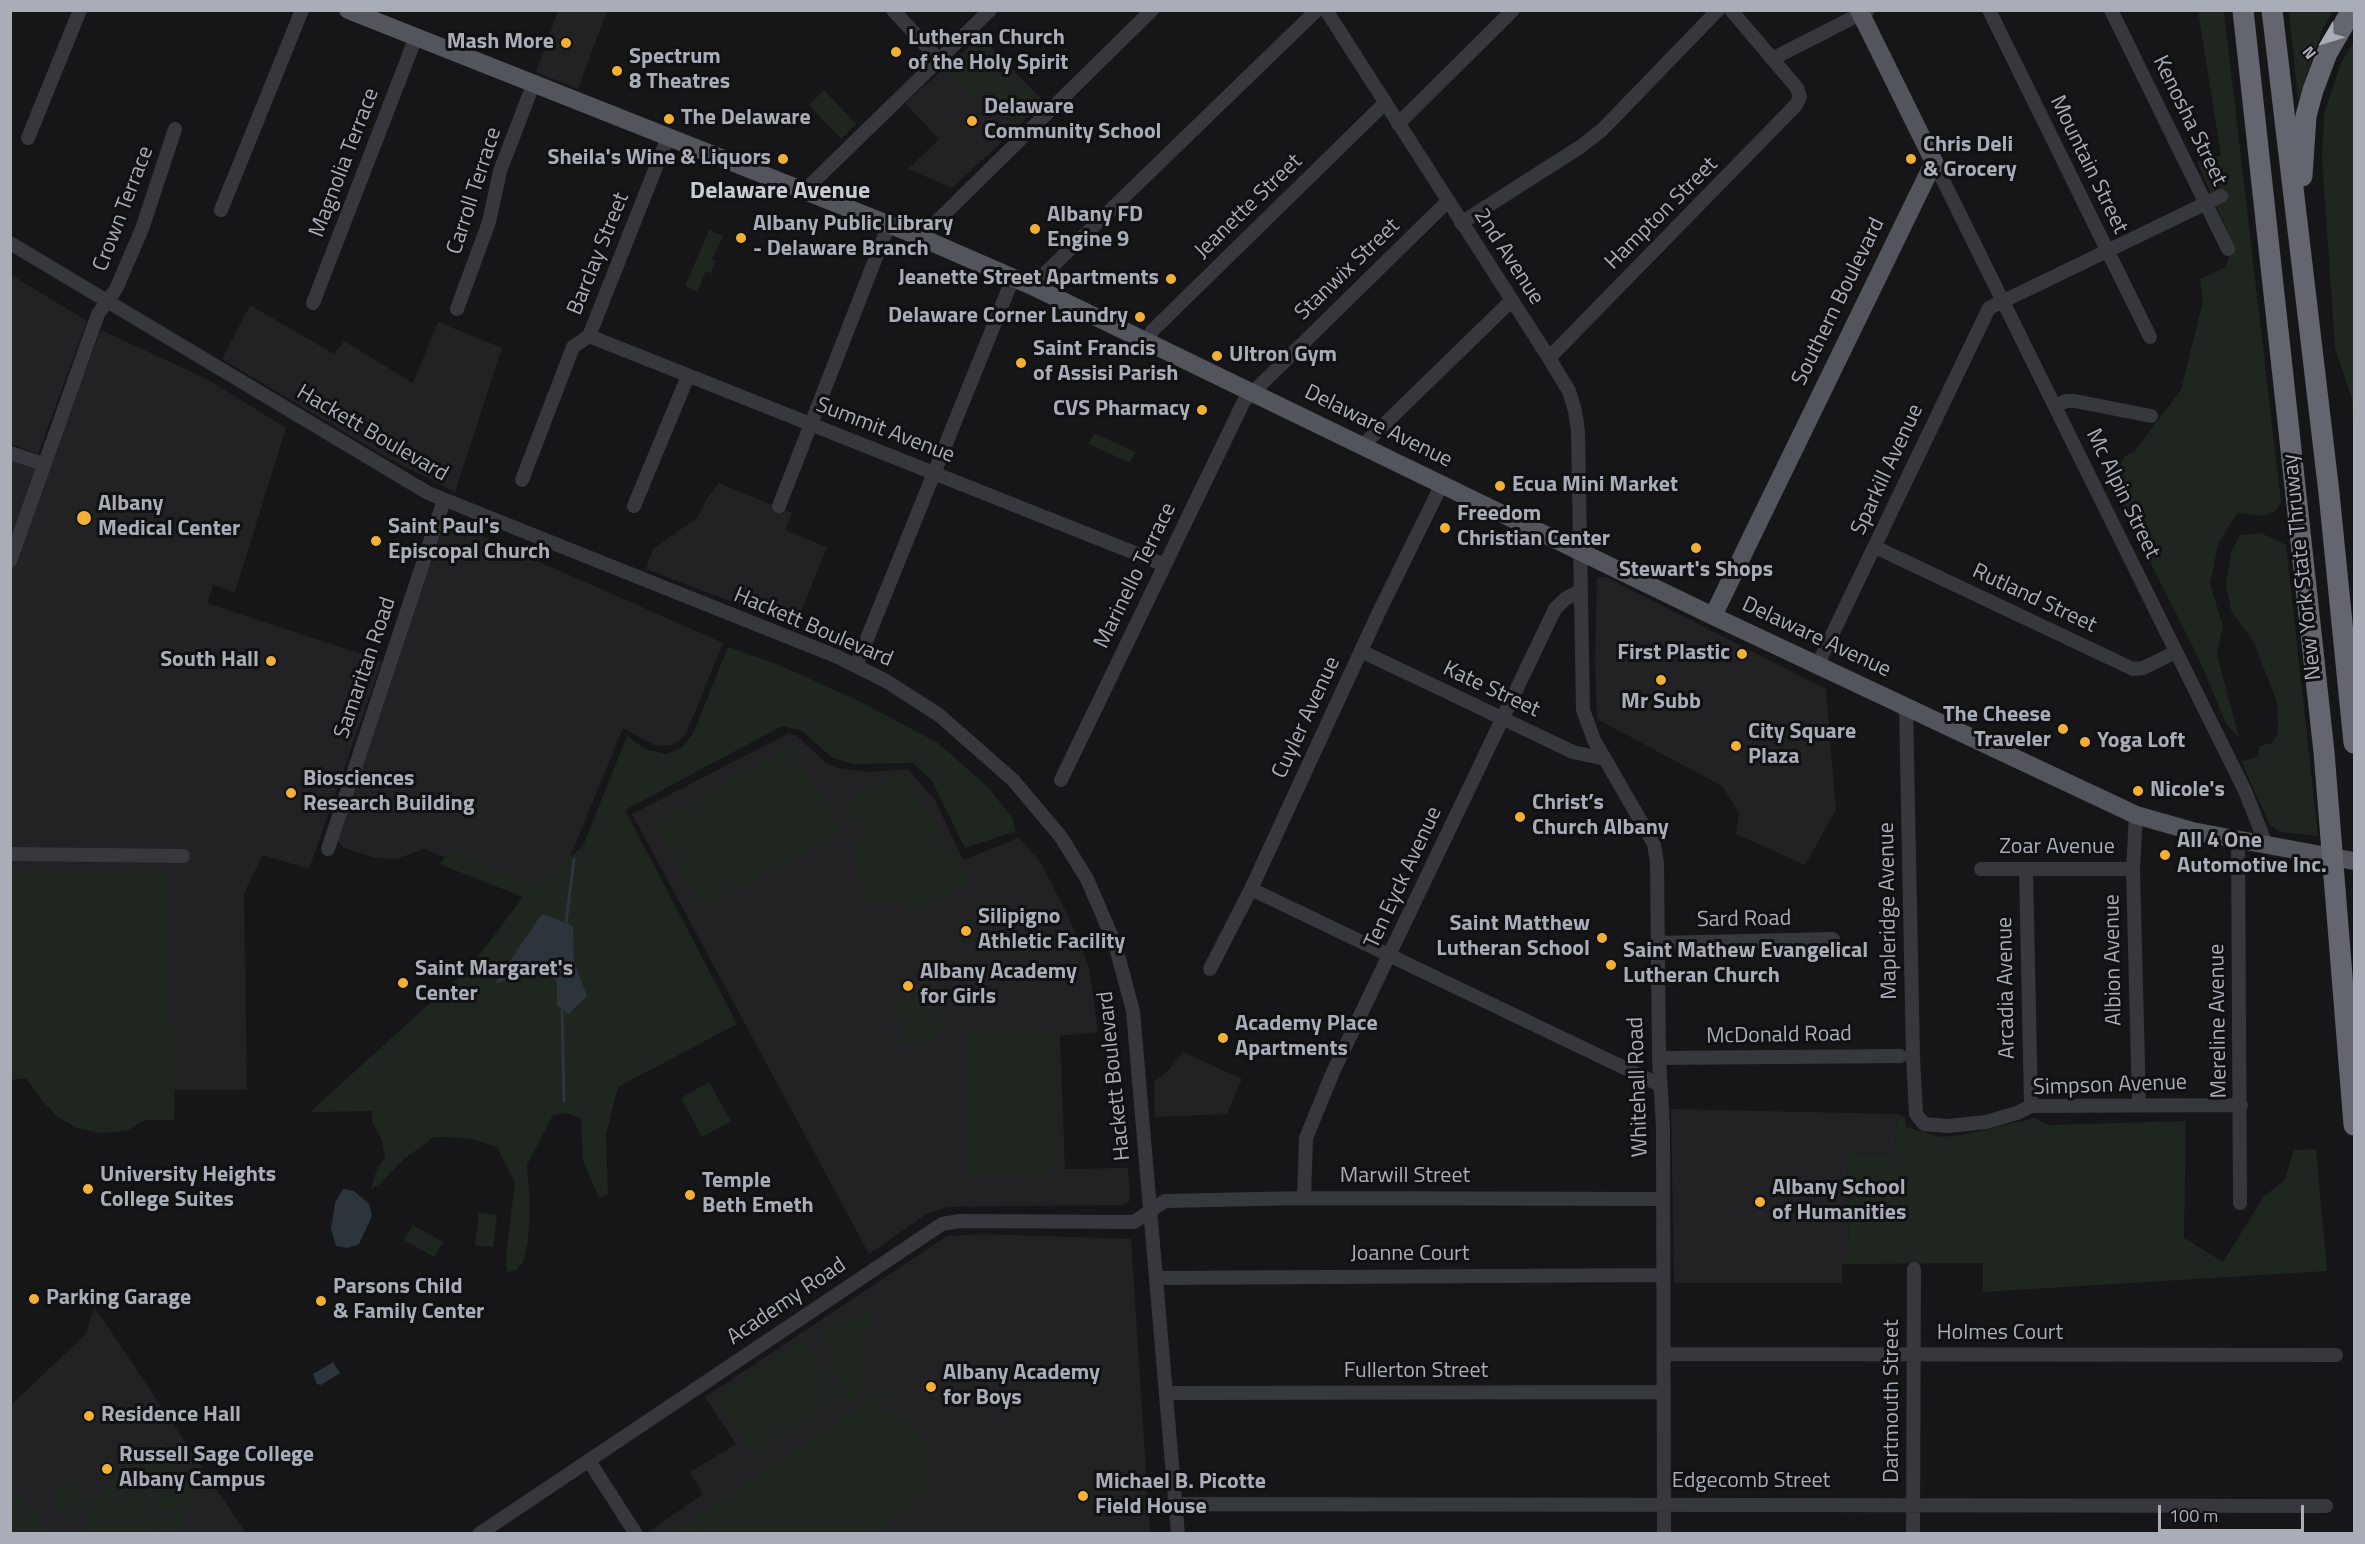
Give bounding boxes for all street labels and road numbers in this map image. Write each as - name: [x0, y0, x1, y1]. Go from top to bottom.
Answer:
- street label: Kenosha Street: [2146, 52, 2232, 190]
- street label: Magnolia Terrace: [304, 85, 386, 241]
- street label: Mountain Street: [2043, 92, 2133, 238]
- street label: Carroll Terrace: [442, 124, 508, 258]
- street label: Crown Terrace: [88, 143, 160, 275]
- street label: Jeanette Street: [1190, 149, 1308, 265]
- street label: Hampton Street: [1600, 152, 1724, 276]
- street label: Barclay Street: [562, 189, 636, 319]
- street label: 2nd Avenue: [1467, 204, 1549, 310]
- street label: Stanwix Street: [1290, 214, 1406, 326]
- street label: Southern Boulevard: [1787, 214, 1891, 390]
- street label: Hackett Boulevard: [292, 380, 452, 488]
- street label: Delaware Avenue: [1300, 380, 1456, 474]
- street label: Summit Avenue: [812, 392, 958, 470]
- street label: Sparkill Avenue: [1846, 400, 1930, 540]
- street label: Mc Alpin Street: [2079, 425, 2165, 563]
- street label: New York State Thruway: [2278, 453, 2328, 681]
- street label: Marinello Terrace: [1089, 499, 1183, 653]
- street label: Rutland Street: [1968, 559, 2100, 639]
- street label: Hackett Boulevard: [729, 583, 897, 673]
- street label: Delaware Avenue: [1737, 592, 1895, 684]
- street label: Samaritan Road: [329, 594, 403, 742]
- street label: Cuyler Avenue: [1267, 653, 1347, 783]
- street label: Kate Street: [1438, 656, 1544, 724]
- street label: Ten Eyck Avenue: [1360, 803, 1448, 953]
- street label: Mapleridge Avenue: [1874, 822, 1904, 1000]
- street label: Zoar Avenue: [1999, 835, 2115, 861]
- street label: Albion Avenue: [2100, 894, 2128, 1026]
- street label: Sard Road: [1697, 906, 1791, 934]
- street label: Arcadia Avenue: [1993, 917, 2021, 1059]
- street label: Mereline Avenue: [2204, 944, 2234, 1098]
- street label: Hackett Boulevard: [1093, 990, 1137, 1162]
- street label: Whitehall Road: [1623, 1016, 1655, 1158]
- street label: McDonald Road: [1706, 1022, 1852, 1050]
- street label: Simpson Avenue: [2033, 1070, 2187, 1102]
- street label: Marwill Street: [1340, 1164, 1470, 1190]
- street label: Joanne Court: [1351, 1242, 1469, 1268]
- street label: Academy Road: [723, 1253, 851, 1351]
- street label: Dartmouth Street: [1880, 1319, 1906, 1483]
- street label: Holmes Court: [1937, 1321, 2063, 1347]
- street label: Fullerton Street: [1344, 1359, 1488, 1385]
- street label: Edgecomb Street: [1672, 1469, 1830, 1495]

